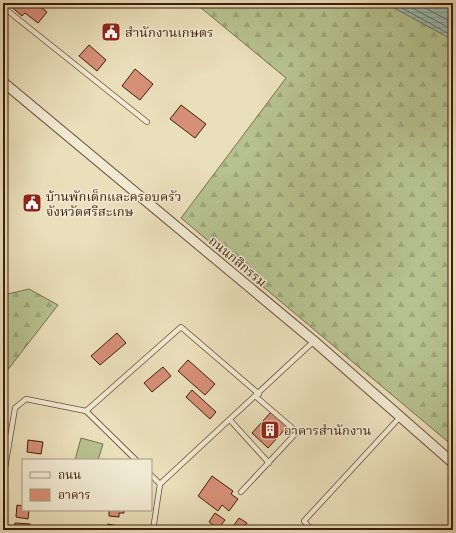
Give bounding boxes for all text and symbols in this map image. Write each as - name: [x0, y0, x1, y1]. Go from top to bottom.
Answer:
- public building icon: สำนักงานเกษตร: [100, 21, 122, 43]
- place label: สำนักงานเกษตร: [125, 23, 213, 42]
- place label: บ้านพักเด็กและครอบครัว จังหวัดศรีสะเกษ: [46, 187, 181, 221]
- public building icon: บ้านพักเด็กและครอบครัว จังหวัดศรีสะเกษ: [21, 192, 43, 214]
- street label: ถนนกสิกรรม: [205, 231, 271, 291]
- building icon: อาคารสำนักงาน: [259, 419, 281, 441]
- place label: อาคารสำนักงาน: [284, 421, 372, 440]
- legend: [22, 459, 152, 511]
- text: ถนน: [58, 466, 81, 483]
- text: อาคาร: [58, 486, 90, 503]

